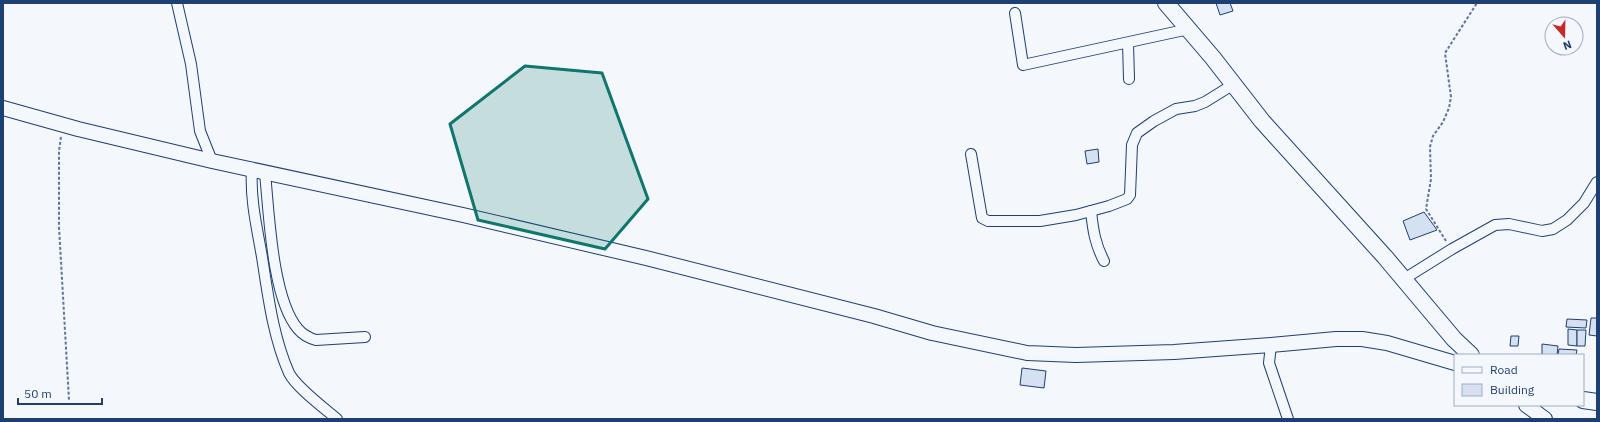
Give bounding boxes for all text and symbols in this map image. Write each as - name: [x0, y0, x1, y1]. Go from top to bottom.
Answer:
- north arrow: [1544, 16, 1584, 56]
- text: N: [1561, 37, 1574, 53]
- legend: [1454, 354, 1584, 406]
- text: Road: [1490, 362, 1518, 377]
- scale bar: [18, 380, 102, 406]
- text: Building: [1490, 382, 1535, 397]
- text: 50 m: [24, 386, 52, 401]

